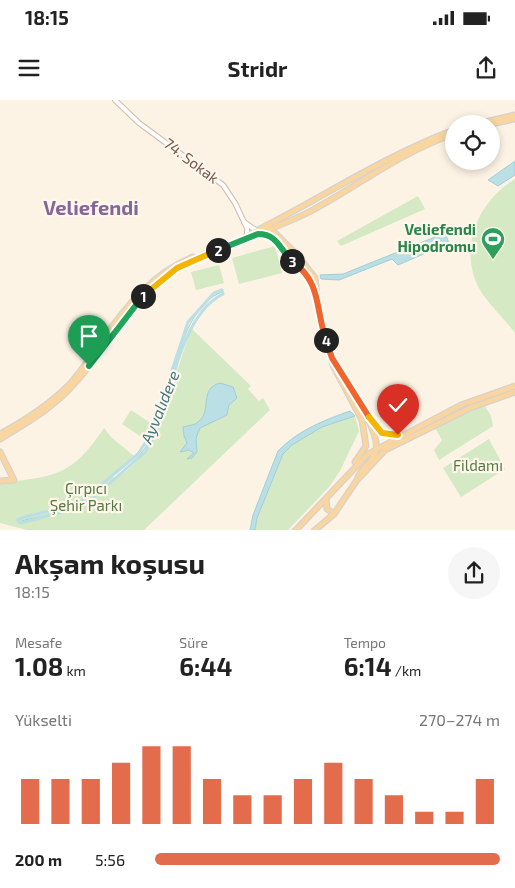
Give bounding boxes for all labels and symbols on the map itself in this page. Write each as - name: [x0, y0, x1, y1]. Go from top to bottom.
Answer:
- street label: 74. Sokak: [161, 134, 223, 187]
- district label: Veliefendi: [43, 195, 139, 219]
- place label: Veliefendi Hipodromu: [397, 220, 476, 255]
- sports icon: Veliefendi Hipodromu: [480, 226, 506, 260]
- pin: 2: [206, 238, 230, 262]
- pin: 3: [280, 248, 304, 274]
- pin: 1: [130, 284, 156, 308]
- pin: [68, 315, 110, 366]
- pin: 4: [314, 328, 338, 352]
- water label: Ayvalıdere: [136, 367, 184, 447]
- pin: [377, 384, 419, 435]
- park label: Fildamı: [453, 456, 503, 474]
- park label: Çırpıcı Şehir Parkı: [50, 479, 122, 515]

